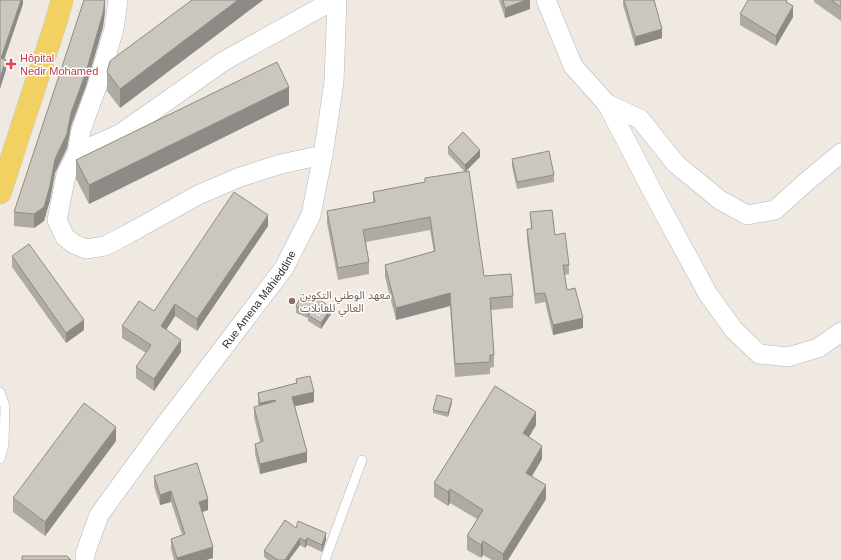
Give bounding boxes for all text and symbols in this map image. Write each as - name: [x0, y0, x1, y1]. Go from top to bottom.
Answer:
- place label: Hôpital Nedir Mohamed: [20, 52, 98, 77]
- marker: Hôpital Nedir Mohamed: [5, 58, 17, 70]
- street label: Rue Amena Mahieddine: [219, 249, 298, 350]
- place label: معهد الوطني التكوين العالي للقابلات: [300, 289, 391, 318]
- marker: معهد الوطني التكوين العالي للقابلات: [287, 296, 297, 306]

